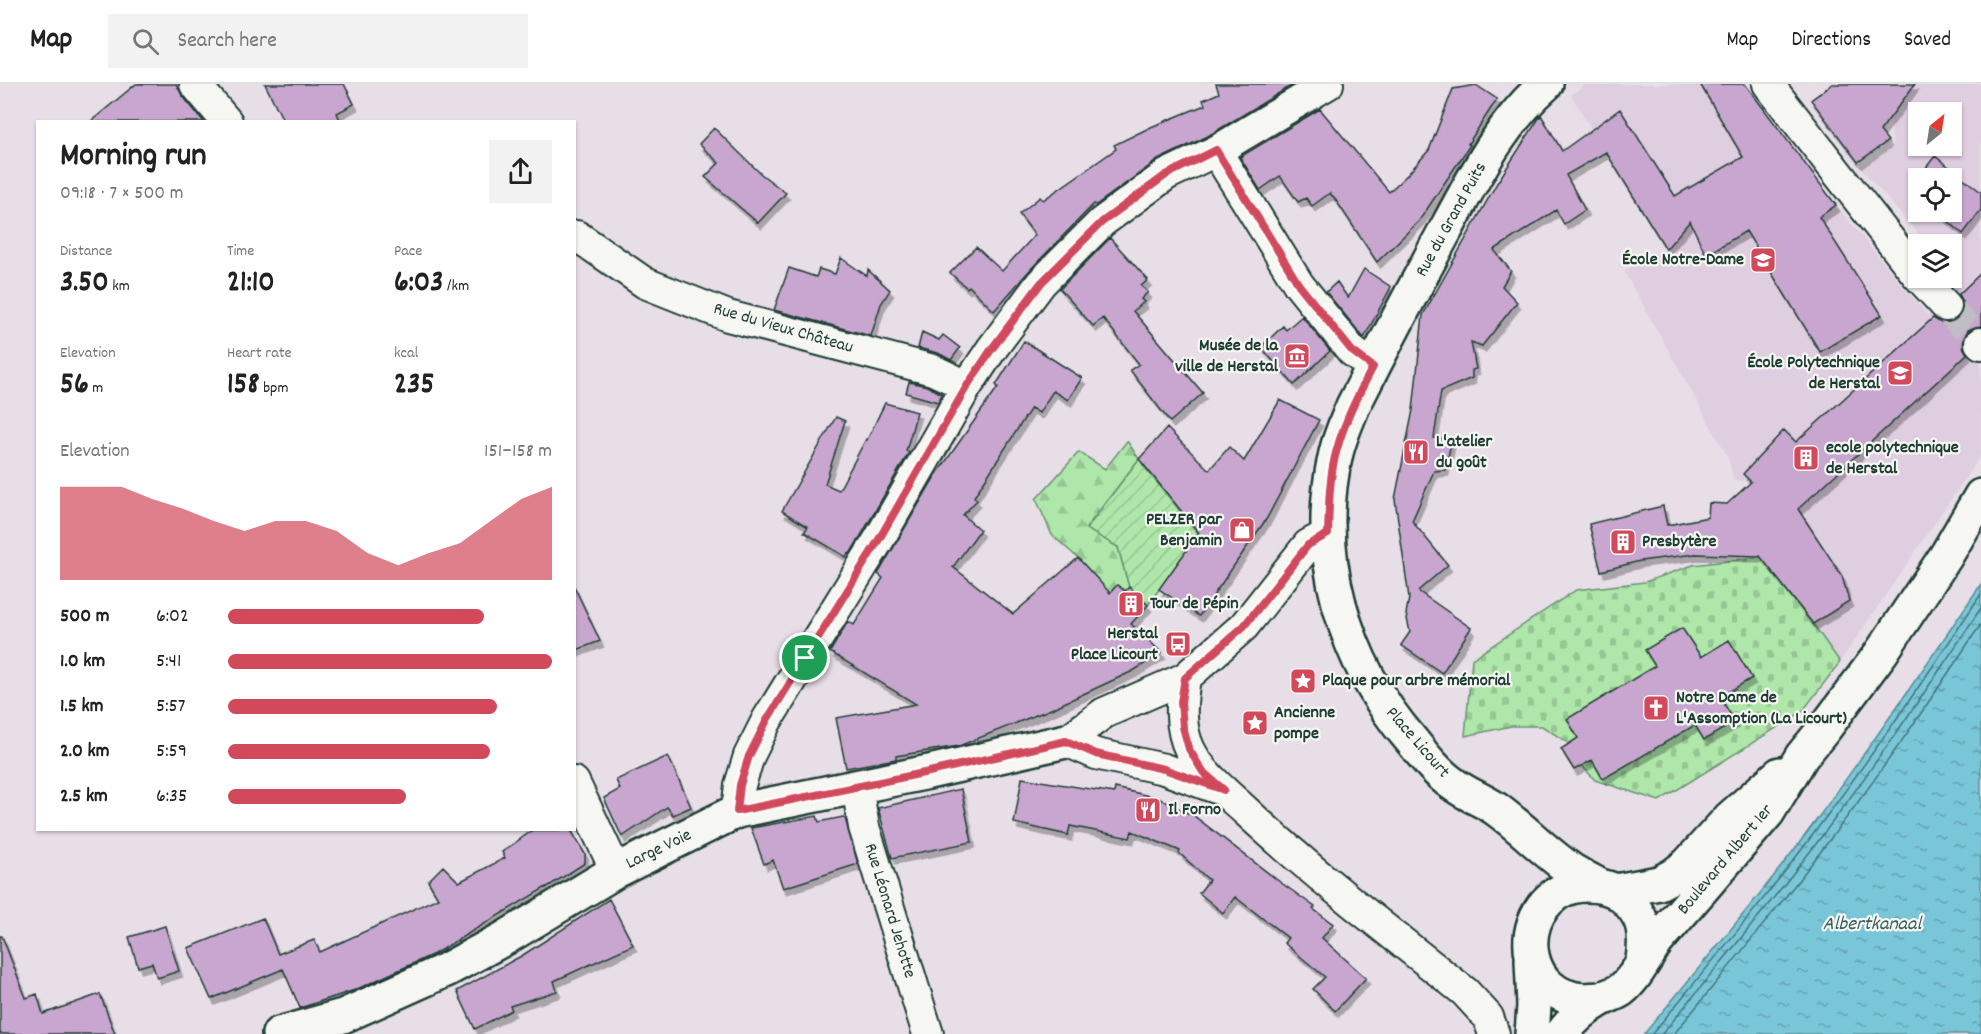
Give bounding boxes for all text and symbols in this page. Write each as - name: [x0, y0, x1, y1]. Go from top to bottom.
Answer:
- search box: [108, 14, 528, 68]
- text: Map: [30, 21, 72, 61]
- icon: search: [129, 25, 162, 58]
- text: Search here: [177, 26, 277, 57]
- text: Map: [1727, 26, 1758, 56]
- text: Directions: [1791, 26, 1871, 56]
- text: Saved: [1904, 26, 1951, 56]
- north arrow: [1908, 102, 1962, 156]
- map controls: [1908, 102, 1962, 288]
- text: Morning run: [60, 134, 207, 181]
- button: share: [489, 140, 552, 203]
- street label: Rue du Grand Puits: [1410, 158, 1494, 282]
- button: locate: [1908, 168, 1962, 222]
- text: 09:18 · 7 × 500 m: [60, 180, 184, 208]
- button: layers: [1908, 234, 1962, 288]
- text: Distance: [60, 240, 112, 263]
- text: Time: [227, 240, 254, 263]
- text: Pace: [394, 240, 422, 263]
- school or university icon: École Notre-Dame: [1748, 245, 1778, 275]
- place label: École Notre-Dame: [1622, 248, 1744, 273]
- text: 3.50: [60, 263, 109, 306]
- text: 21:10: [227, 263, 275, 306]
- text: 6:03: [394, 263, 443, 306]
- text: km: [109, 275, 130, 298]
- text: /km: [443, 275, 469, 298]
- street label: Rue du Vieux Château: [710, 297, 856, 361]
- place label: Musée de la ville de Herstal: [1175, 334, 1279, 380]
- museum icon: Musée de la ville de Herstal: [1282, 341, 1312, 371]
- text: Elevation: [60, 342, 116, 365]
- text: Heart rate: [227, 342, 292, 365]
- text: kcal: [394, 342, 418, 365]
- place label: École Polytechnique de Herstal: [1747, 351, 1881, 397]
- school or university icon: École Polytechnique de Herstal: [1885, 358, 1915, 388]
- text: 56: [60, 365, 89, 408]
- text: 158: [227, 365, 260, 408]
- text: 235: [394, 365, 434, 408]
- text: m: [89, 377, 103, 400]
- text: bpm: [260, 377, 288, 400]
- place label: L'atelier du goût: [1436, 430, 1492, 476]
- place label: ecole polytechnique de Herstal: [1826, 436, 1959, 482]
- restaurant icon: L'atelier du goût: [1401, 437, 1431, 467]
- text: Elevation: [60, 438, 130, 466]
- text: 151–158 m: [484, 438, 552, 466]
- building icon: ecole polytechnique de Herstal: [1791, 443, 1821, 473]
- place label: PELZER par Benjamin: [1146, 508, 1222, 554]
- shop icon: PELZER par Benjamin: [1227, 515, 1257, 545]
- building icon: Presbytère: [1608, 527, 1638, 557]
- place label: Presbytère: [1642, 530, 1717, 555]
- building icon: Tour de Pépin: [1116, 589, 1146, 619]
- place label: Tour de Pépin: [1150, 592, 1238, 617]
- text: 500 m: [60, 603, 109, 631]
- text: 6:02: [156, 603, 189, 631]
- place label: Herstal Place Licourt: [1071, 622, 1159, 668]
- bus stop icon: Herstal Place Licourt: [1163, 629, 1193, 659]
- pin: [779, 632, 830, 683]
- icon: arrive: [788, 641, 821, 674]
- text: 1.0 km: [60, 648, 105, 676]
- text: 5:41: [156, 648, 181, 676]
- place icon: Plaque pour arbre mémorial: [1288, 666, 1318, 696]
- place label: Plaque pour arbre mémorial: [1322, 669, 1511, 694]
- place label: Notre Dame de L'Assomption (La Licourt): [1676, 686, 1847, 732]
- text: 1.5 km: [60, 693, 103, 721]
- text: 5:57: [156, 693, 186, 721]
- church icon: Notre Dame de L'Assomption (La Licourt): [1641, 693, 1671, 723]
- place label: Ancienne pompe: [1274, 701, 1335, 747]
- street label: Place Licourt: [1379, 702, 1455, 784]
- place icon: Ancienne pompe: [1240, 708, 1270, 738]
- text: 2.0 km: [60, 738, 109, 766]
- text: 5:59: [156, 738, 187, 766]
- text: 2.5 km: [60, 783, 108, 811]
- text: 6:35: [156, 783, 187, 811]
- restaurant icon: Il Forno: [1133, 795, 1163, 825]
- place label: Il Forno: [1168, 798, 1221, 823]
- street label: Boulevard Albert 1er: [1672, 799, 1780, 921]
- street label: Large Voie: [622, 823, 696, 877]
- street label: Rue Léonard Jehotte: [857, 841, 921, 981]
- water label: Albertkanaal: [1823, 911, 1923, 939]

